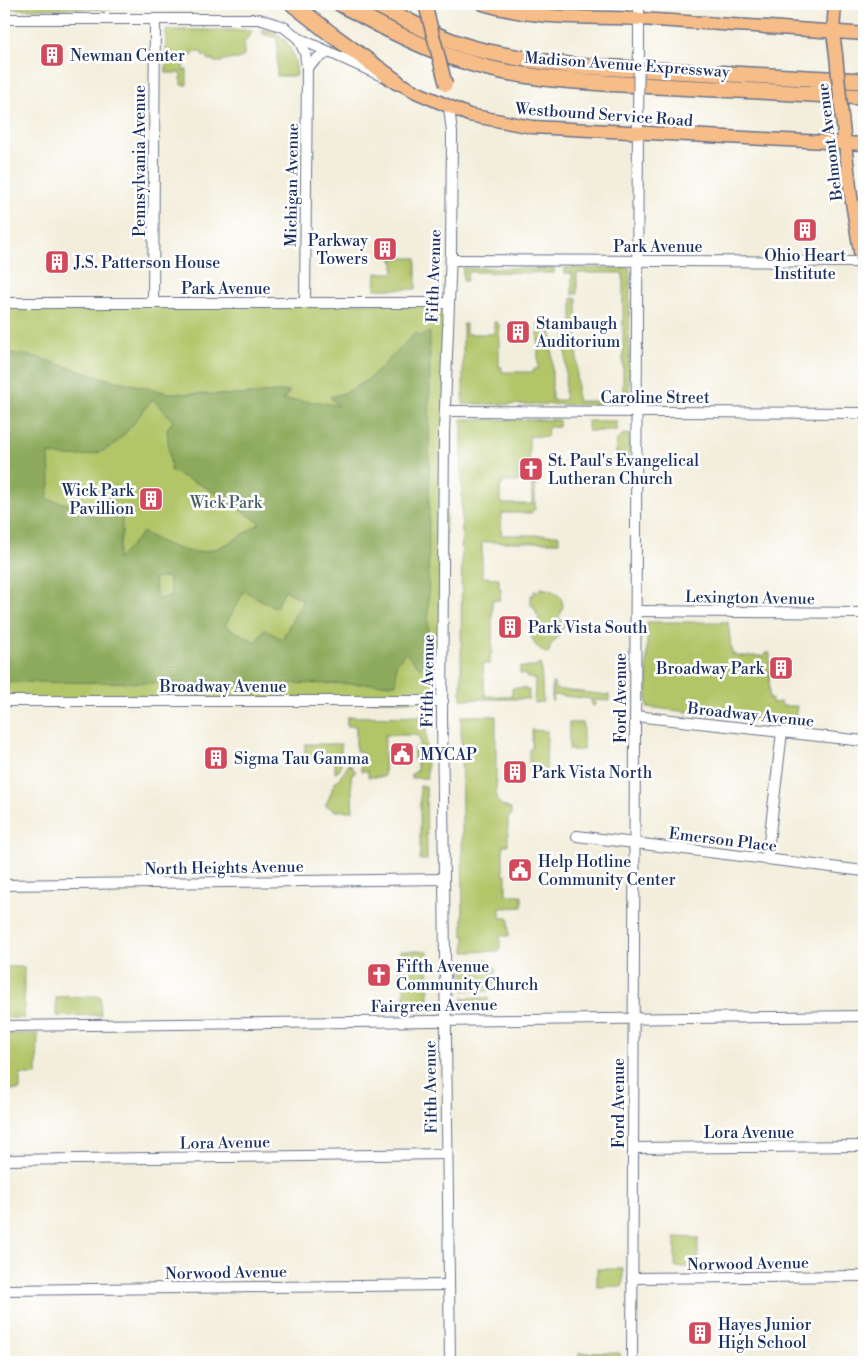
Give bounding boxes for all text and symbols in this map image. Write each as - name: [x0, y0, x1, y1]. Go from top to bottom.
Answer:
- building icon: Newman Center: [39, 42, 65, 68]
- place label: Newman Center: [70, 46, 185, 66]
- street label: Madison Avenue Expressway: [524, 48, 731, 82]
- street label: Belmont Avenue: [813, 82, 847, 203]
- street label: Pennsylvania Avenue: [130, 85, 150, 237]
- street label: Westbound Service Road: [513, 99, 694, 131]
- street label: Michigan Avenue: [281, 123, 303, 247]
- building icon: Ohio Heart Institute: [792, 217, 818, 243]
- street label: Fifth Avenue: [422, 229, 446, 323]
- place label: Parkway Towers: [308, 231, 368, 269]
- building icon: Parkway Towers: [372, 236, 398, 262]
- street label: Park Avenue: [613, 237, 703, 257]
- place label: Ohio Heart Institute: [764, 246, 846, 284]
- building icon: J.S. Patterson House: [44, 249, 70, 275]
- place label: J.S. Patterson House: [73, 253, 220, 273]
- street label: Park Avenue: [181, 279, 271, 299]
- place label: Stambaugh Auditorium: [535, 314, 620, 352]
- building icon: Stambaugh Auditorium: [505, 319, 531, 345]
- street label: Caroline Street: [600, 388, 710, 408]
- place label: St. Paul's Evangelical Lutheran Church: [548, 451, 699, 489]
- church icon: St. Paul's Evangelical Lutheran Church: [518, 456, 544, 482]
- place label: Wick Park Pavillion: [61, 481, 136, 519]
- building icon: Wick Park Pavillion: [138, 486, 164, 512]
- park label: Wick Park: [189, 493, 264, 513]
- street label: Lexington Avenue: [685, 587, 815, 609]
- building icon: Park Vista South: [497, 614, 523, 640]
- place label: Park Vista South: [528, 618, 648, 638]
- street label: Fifth Avenue: [417, 634, 439, 728]
- street label: Ford Avenue: [611, 653, 631, 743]
- building icon: Broadway Park: [768, 655, 794, 681]
- place label: Broadway Park: [655, 659, 766, 679]
- street label: Broadway Avenue: [158, 677, 287, 697]
- street label: Broadway Avenue: [686, 698, 815, 732]
- public building icon: MYCAP: [389, 741, 415, 767]
- building icon: Sigma Tau Gamma: [203, 745, 229, 771]
- place label: MYCAP: [420, 745, 477, 765]
- place label: Sigma Tau Gamma: [234, 749, 370, 769]
- building icon: Park Vista North: [502, 759, 528, 785]
- place label: Park Vista North: [532, 763, 653, 783]
- street label: Emerson Place: [668, 823, 778, 857]
- place label: Help Hotline Community Center: [538, 852, 676, 890]
- street label: North Heights Avenue: [144, 857, 304, 879]
- public building icon: Help Hotline Community Center: [507, 857, 533, 883]
- place label: Fifth Avenue Community Church: [396, 957, 539, 995]
- church icon: Fifth Avenue Community Church: [366, 962, 392, 988]
- street label: Fairgreen Avenue: [370, 995, 498, 1017]
- street label: Fifth Avenue: [420, 1040, 442, 1134]
- street label: Ford Avenue: [609, 1058, 629, 1148]
- street label: Lora Avenue: [704, 1123, 794, 1143]
- street label: Lora Avenue: [180, 1132, 270, 1154]
- street label: Norwood Avenue: [687, 1253, 809, 1275]
- street label: Norwood Avenue: [165, 1262, 287, 1284]
- place label: Hayes Junior High School: [718, 1315, 811, 1353]
- building icon: Hayes Junior High School: [687, 1320, 713, 1346]

